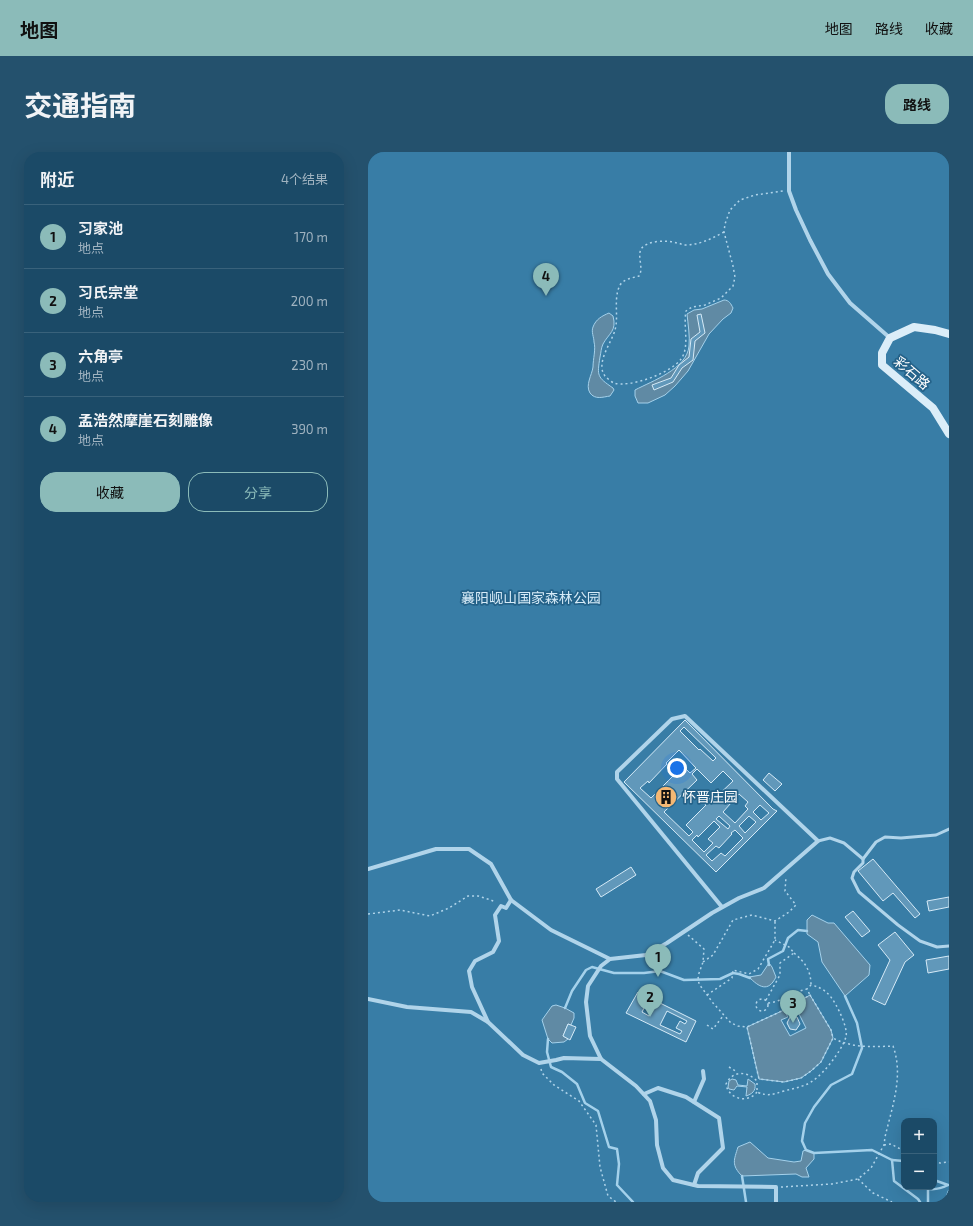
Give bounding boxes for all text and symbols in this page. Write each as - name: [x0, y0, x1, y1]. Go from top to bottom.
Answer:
- text: 地图: [20, 18, 58, 41]
- text: 地图: [825, 20, 853, 37]
- text: 路线: [875, 20, 903, 37]
- text: 收藏: [925, 20, 953, 37]
- button: 路线: [885, 84, 949, 124]
- text: 交通指南: [24, 88, 136, 122]
- text: 附近: [40, 169, 74, 189]
- text: 4个结果: [281, 171, 328, 187]
- text: 习家池: [78, 219, 123, 237]
- text: 1: [50, 229, 56, 245]
- text: 170 m: [294, 229, 328, 245]
- text: 地点: [78, 240, 104, 256]
- pin: 4: [533, 263, 559, 296]
- text: 习氏宗堂: [78, 283, 138, 301]
- text: 2: [49, 293, 57, 309]
- text: 200 m: [291, 293, 328, 309]
- text: 地点: [78, 304, 104, 320]
- text: 六角亭: [78, 347, 123, 365]
- street label: 彩石路: [891, 352, 934, 393]
- text: 3: [49, 357, 57, 373]
- text: 230 m: [291, 357, 328, 373]
- text: 地点: [78, 368, 104, 384]
- text: 孟浩然摩崖石刻雕像: [78, 411, 213, 429]
- text: 4: [49, 421, 57, 437]
- text: 390 m: [291, 421, 328, 437]
- text: 地点: [78, 432, 104, 448]
- button: 收藏: [40, 472, 180, 512]
- button: 分享: [188, 472, 328, 512]
- park label: 襄阳岘山国家森林公园: [461, 589, 601, 606]
- your location: [667, 758, 687, 778]
- building icon: 怀晋庄园: [653, 784, 679, 810]
- place label: 怀晋庄园: [682, 788, 738, 805]
- pin: 1: [645, 944, 671, 977]
- pin: 2: [637, 984, 663, 1017]
- pin: 3: [780, 990, 806, 1023]
- map controls: [901, 1118, 937, 1190]
- button: +: [901, 1118, 937, 1154]
- button: −: [901, 1154, 937, 1190]

